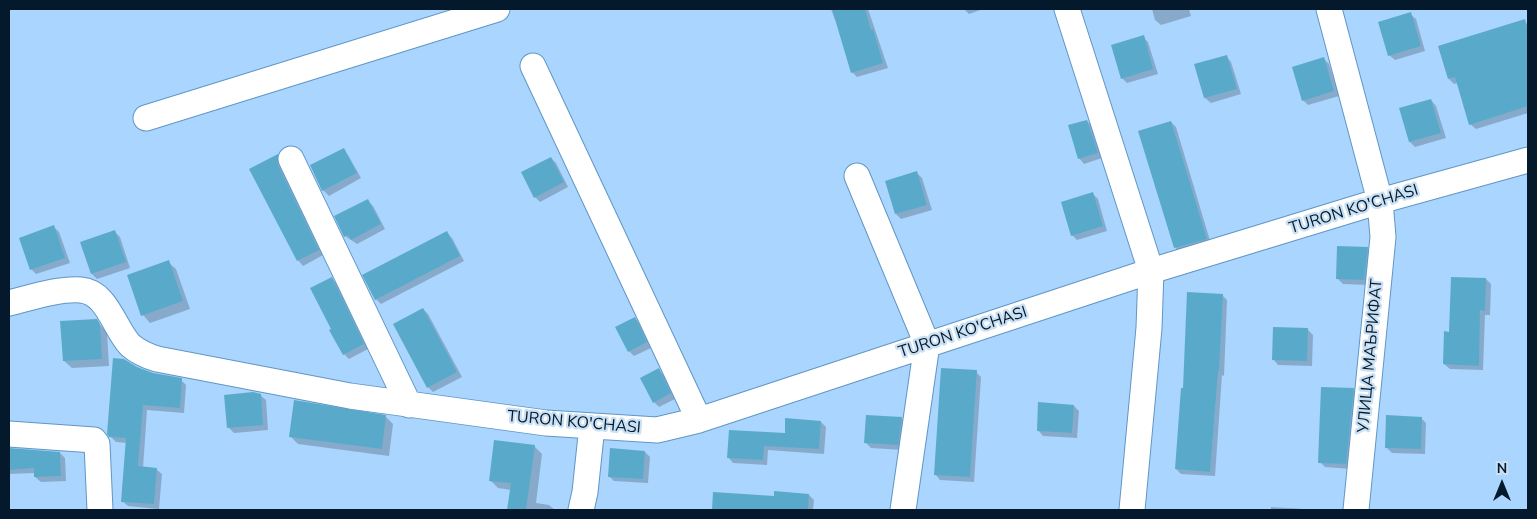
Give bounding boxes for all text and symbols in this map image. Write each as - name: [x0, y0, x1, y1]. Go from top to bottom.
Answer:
- street label: TURON KO'CHASI: [1287, 181, 1421, 239]
- street label: УЛИЦА МАЪРИФАТ: [1355, 278, 1387, 434]
- street label: TURON KO'CHASI: [896, 303, 1030, 363]
- street label: TURON KO'CHASI: [506, 408, 642, 438]
- north arrow: [1477, 459, 1527, 509]
- text: N: [1497, 459, 1507, 478]

